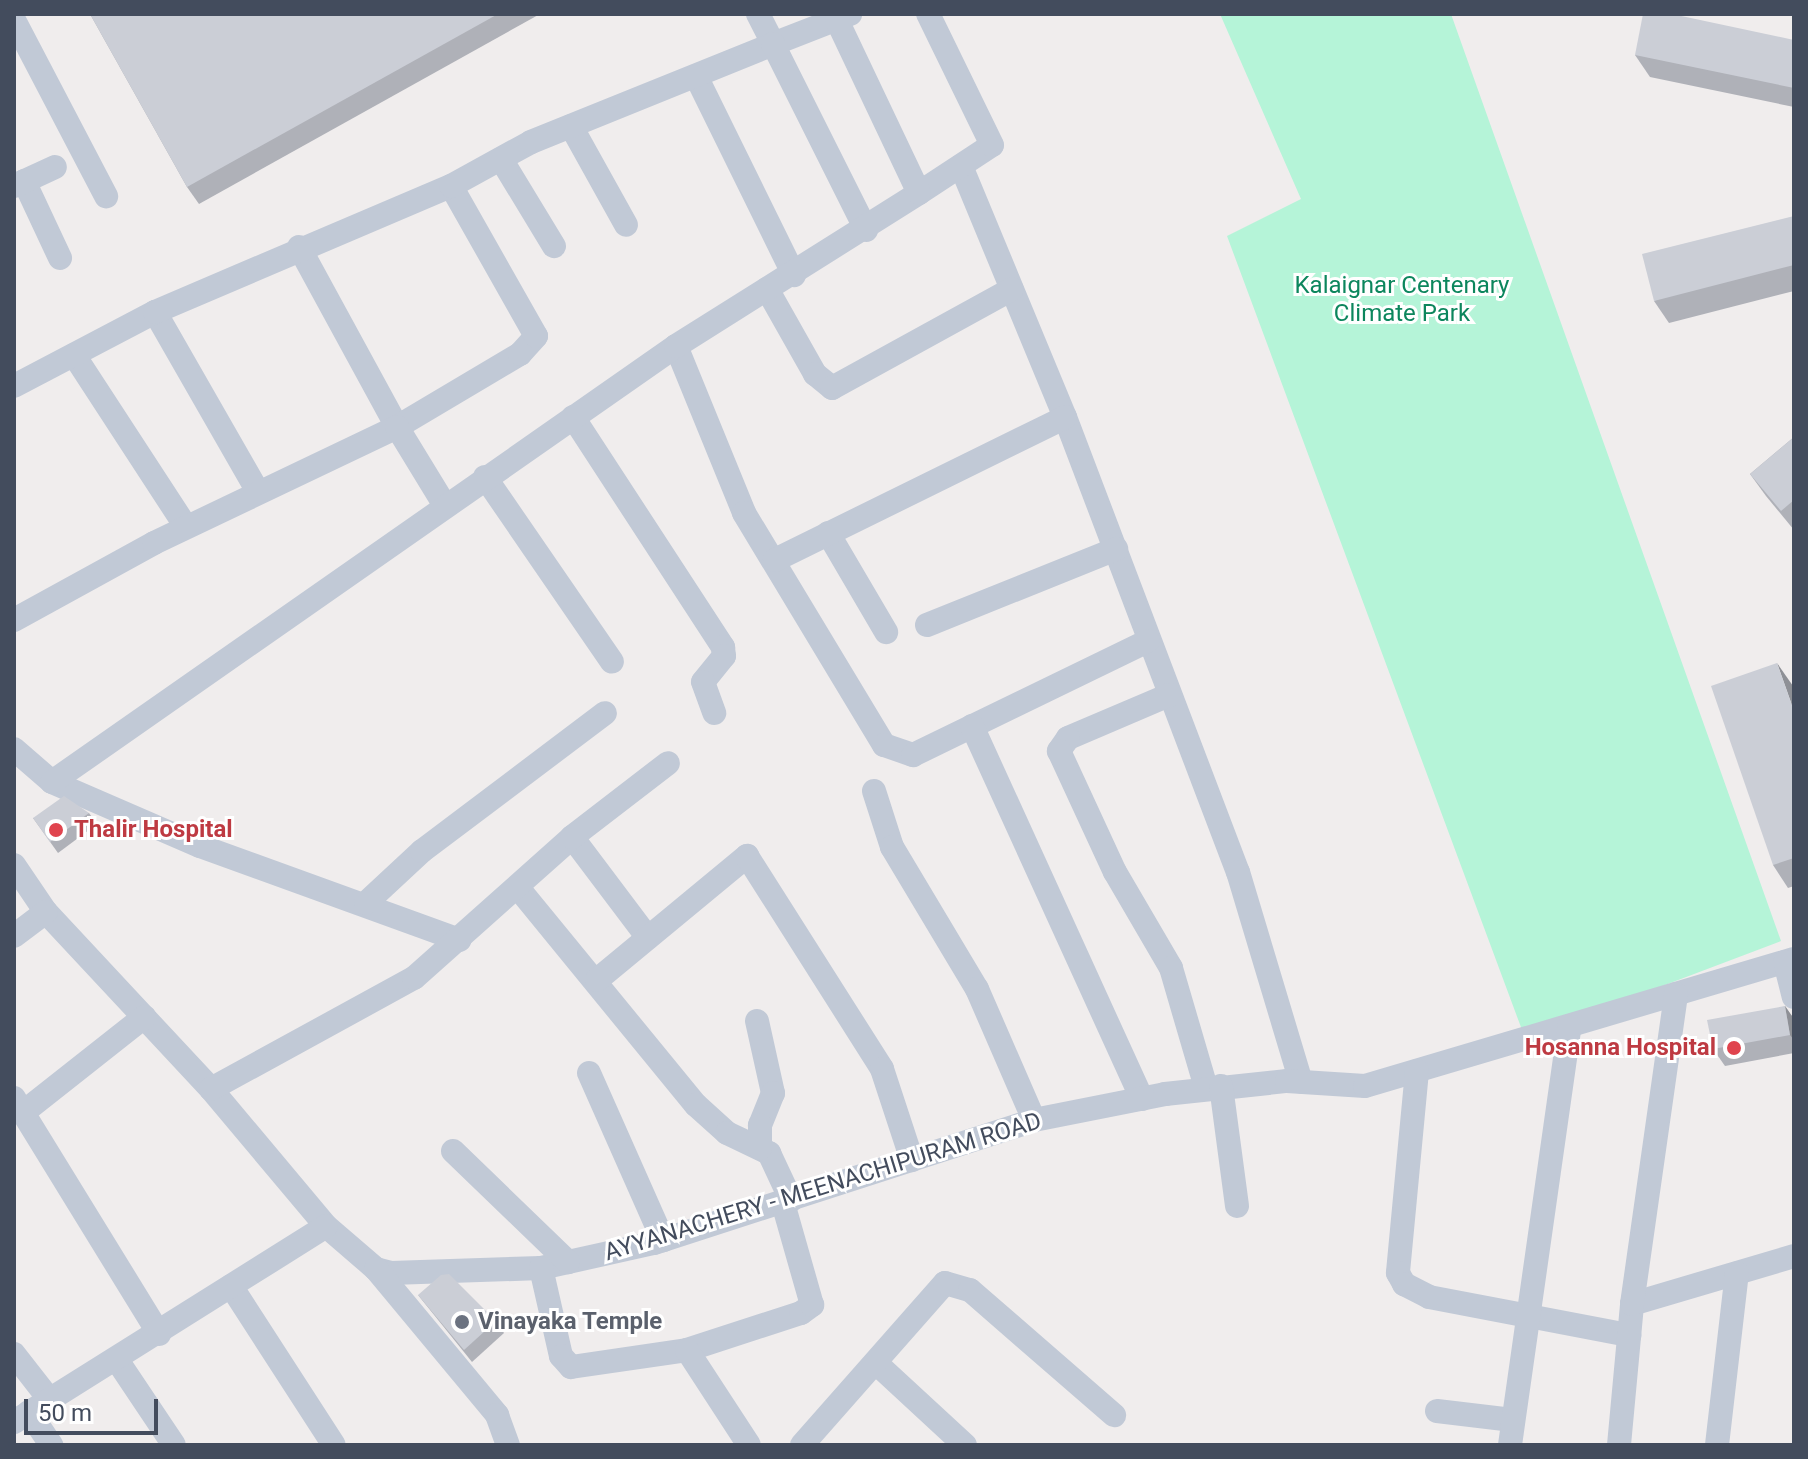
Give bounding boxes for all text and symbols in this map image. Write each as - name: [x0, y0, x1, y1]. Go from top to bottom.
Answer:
- park label: Kalaignar Centenary Climate Park: [1295, 272, 1509, 328]
- place label: Thalir Hospital: [74, 816, 233, 844]
- marker: Thalir Hospital: [45, 819, 67, 841]
- place label: Hosanna Hospital: [1525, 1034, 1716, 1062]
- marker: Hosanna Hospital: [1723, 1037, 1745, 1059]
- street label: AYYANACHERY - MEENACHIPURAM ROAD: [601, 1107, 1045, 1267]
- place label: Vinayaka Temple: [478, 1308, 663, 1336]
- marker: Vinayaka Temple: [453, 1313, 471, 1331]
- scale bar: [28, 1383, 162, 1433]
- text: 50 m: [38, 1399, 92, 1427]

